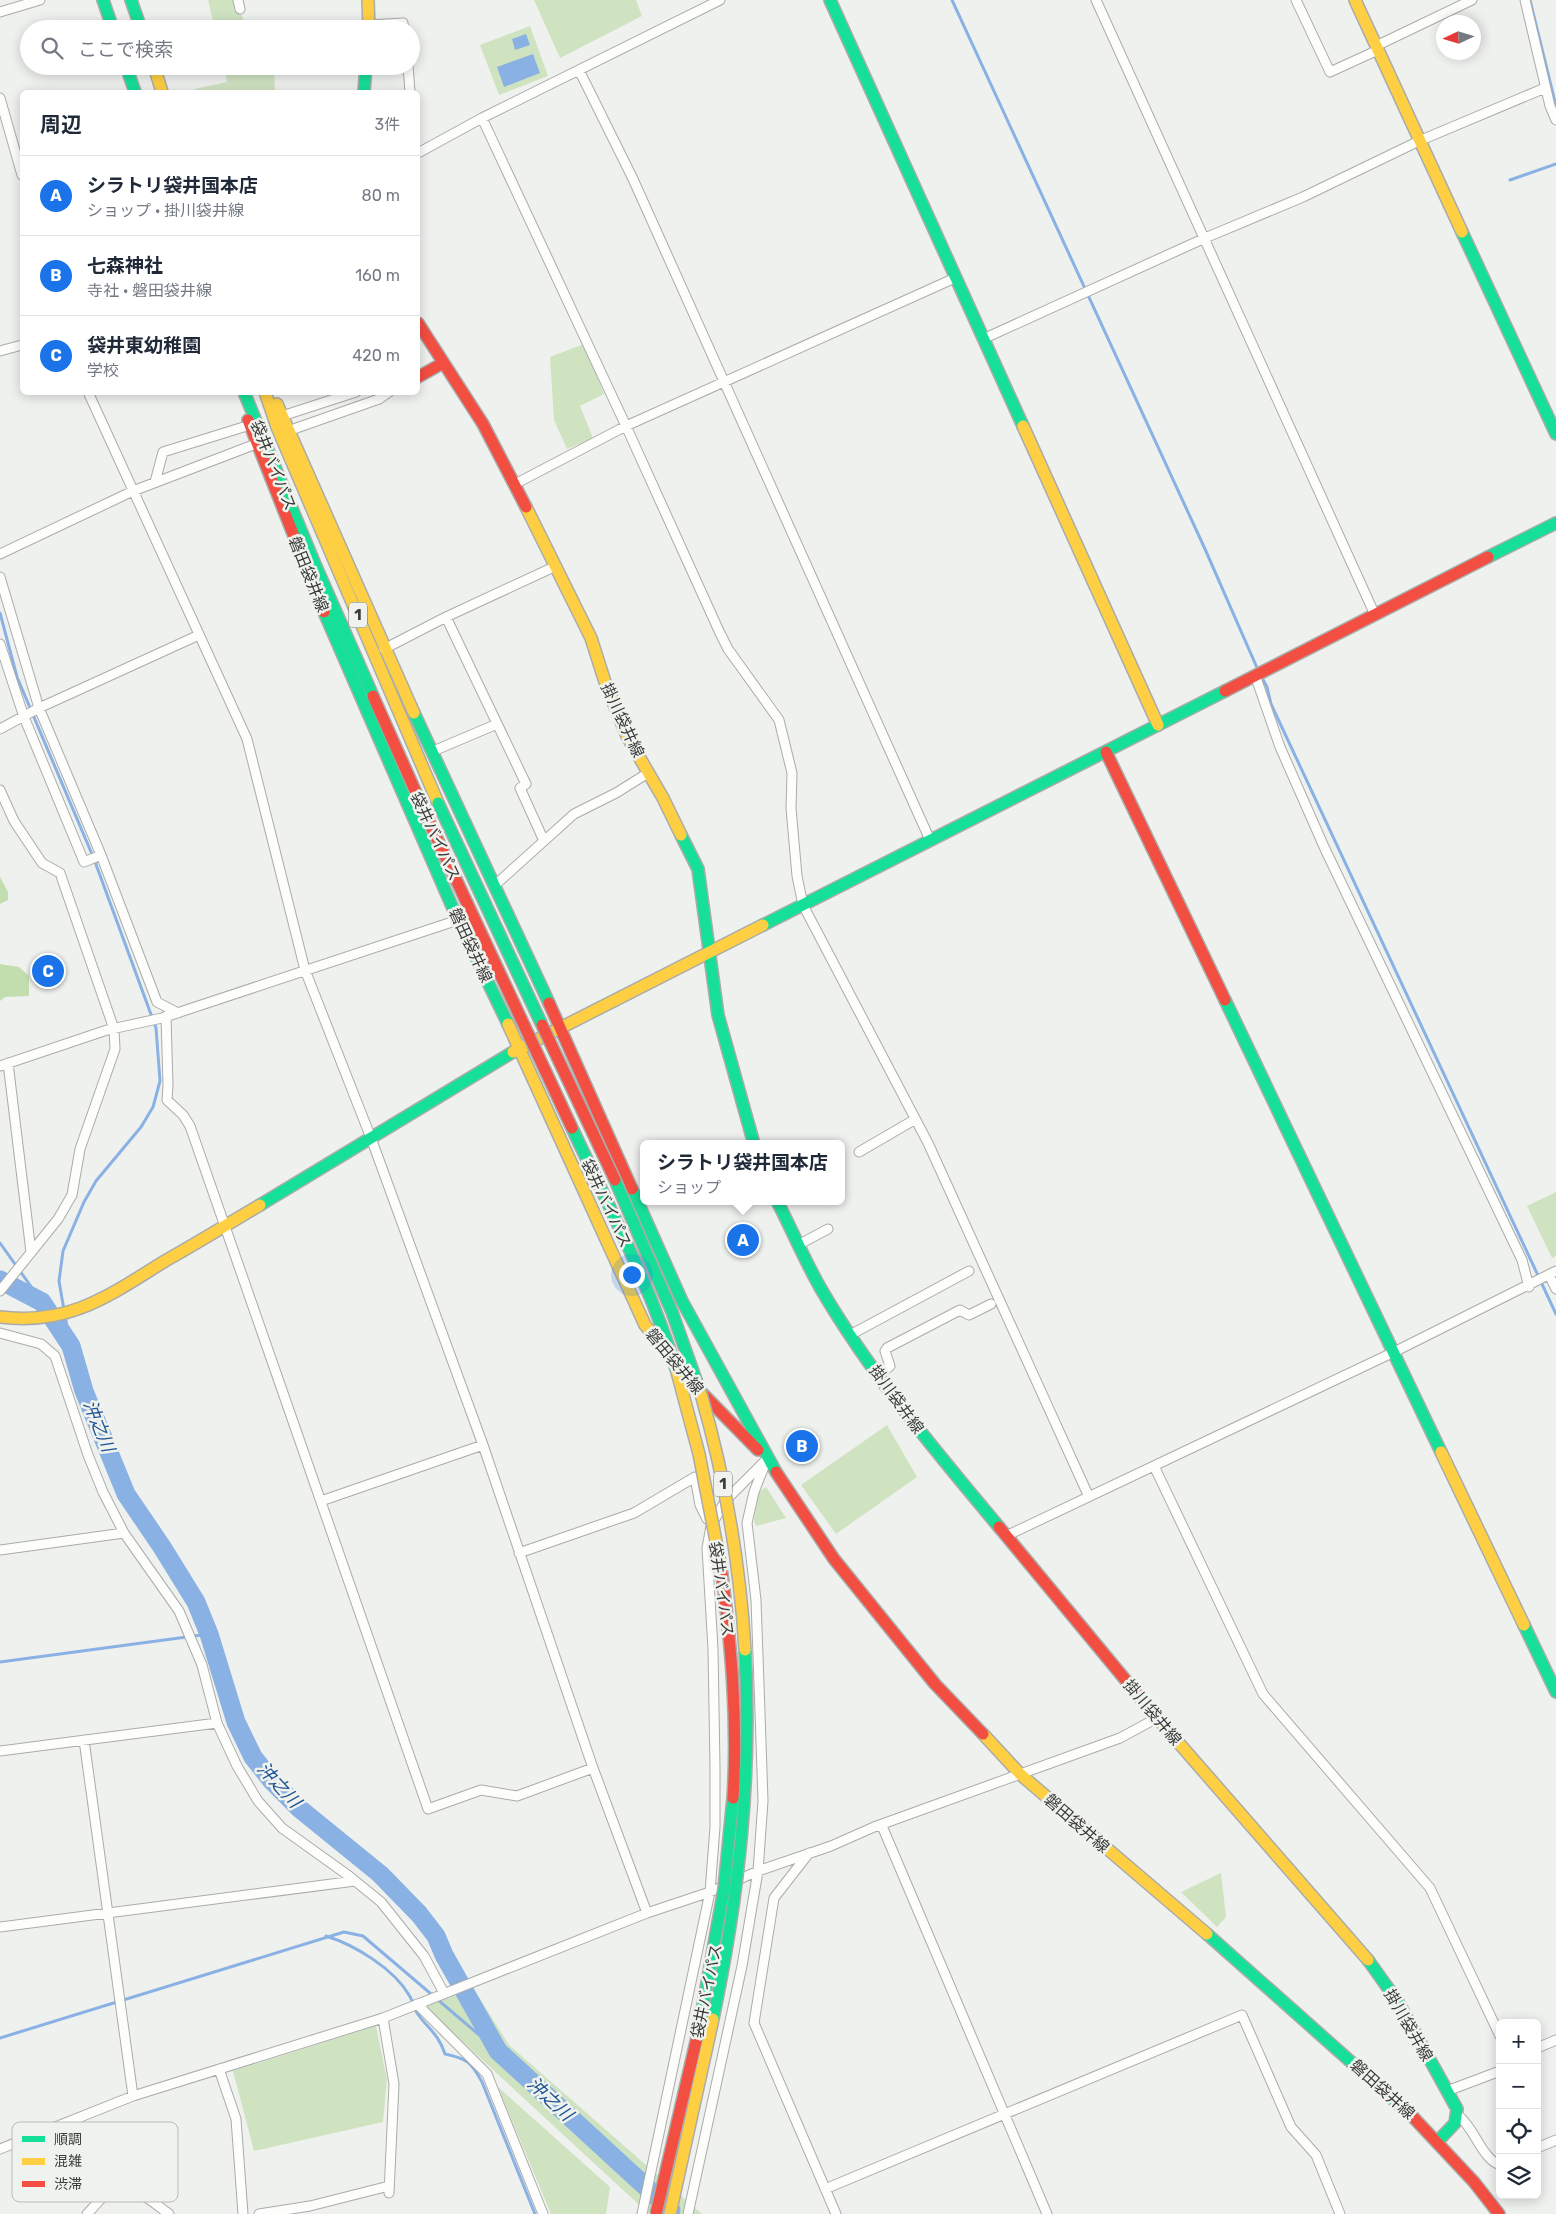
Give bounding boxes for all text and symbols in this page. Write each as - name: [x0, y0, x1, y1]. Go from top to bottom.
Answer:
- north arrow: [1436, 15, 1481, 60]
- search box: [20, 20, 420, 75]
- icon: search: [38, 34, 66, 62]
- text: ここで検索: [78, 38, 173, 61]
- text: 周辺: [40, 112, 82, 137]
- text: 3件: [374, 115, 400, 134]
- text: シラトリ袋井国本店: [87, 174, 258, 197]
- text: A: [50, 186, 62, 205]
- text: 80 m: [362, 186, 400, 205]
- text: ショップ · 掛川袋井線: [87, 201, 244, 220]
- text: 七森神社: [87, 254, 163, 277]
- text: B: [50, 266, 62, 285]
- text: 160 m: [355, 266, 400, 285]
- text: 寺社 · 磐田袋井線: [87, 281, 212, 300]
- text: 袋井東幼稚園: [87, 334, 201, 357]
- text: C: [50, 346, 62, 365]
- text: 420 m: [352, 346, 400, 365]
- text: 学校: [87, 361, 119, 380]
- street label: 袋井バイパス: [247, 417, 300, 513]
- street label: 磐田袋井線: [285, 534, 332, 615]
- road number: 1: [349, 602, 367, 628]
- street label: 掛川袋井線: [597, 680, 648, 760]
- street label: 袋井バイパス: [407, 789, 464, 884]
- street label: 磐田袋井線: [445, 905, 496, 985]
- pin: C: [32, 952, 64, 990]
- popup: [640, 1140, 845, 1205]
- text: シラトリ袋井国本店: [657, 1151, 828, 1174]
- street label: 袋井バイパス: [578, 1156, 635, 1251]
- text: ショップ: [657, 1178, 721, 1197]
- pin: A: [727, 1221, 759, 1259]
- your location: [619, 1262, 645, 1288]
- street label: 磐田袋井線: [642, 1325, 708, 1398]
- street label: 掛川袋井線: [865, 1361, 928, 1437]
- water label: 沖之川: [79, 1397, 120, 1457]
- pin: B: [786, 1427, 818, 1465]
- road number: 1: [714, 1472, 732, 1496]
- street label: 袋井バイパス: [705, 1540, 738, 1638]
- street label: 掛川袋井線: [1120, 1676, 1186, 1749]
- water label: 沖之川: [253, 1758, 307, 1814]
- street label: 磐田袋井線: [1040, 1790, 1113, 1857]
- street label: 袋井バイパス: [687, 1942, 726, 2040]
- street label: 掛川袋井線: [1380, 1986, 1437, 2065]
- map controls: [1496, 2019, 1541, 2199]
- button: +: [1496, 2019, 1541, 2064]
- street label: 磐田袋井線: [1347, 2056, 1419, 2123]
- button: −: [1496, 2064, 1541, 2109]
- water label: 沖之川: [523, 2073, 579, 2127]
- button: locate: [1496, 2109, 1541, 2154]
- legend: [12, 2122, 178, 2202]
- text: 順調: [54, 2131, 82, 2148]
- text: 混雑: [54, 2153, 82, 2170]
- button: layers: [1496, 2154, 1541, 2199]
- text: 渋滞: [54, 2176, 82, 2193]

